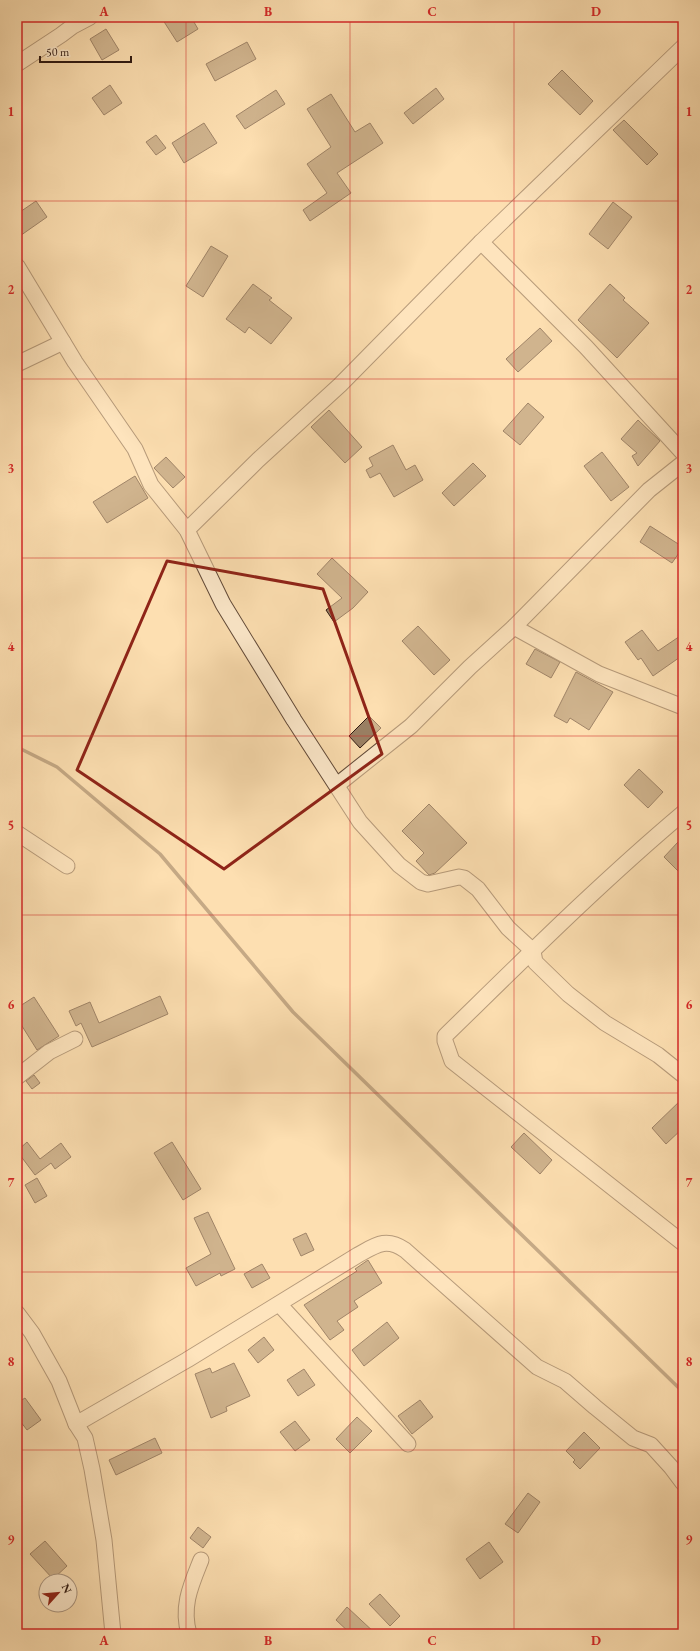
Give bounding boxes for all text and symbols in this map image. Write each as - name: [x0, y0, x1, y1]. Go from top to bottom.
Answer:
- text: A: [98, 3, 109, 20]
- text: B: [264, 3, 272, 20]
- text: C: [427, 3, 437, 20]
- text: D: [591, 3, 601, 20]
- scale bar: [40, 38, 131, 64]
- text: 50 m: [46, 44, 70, 60]
- text: 1: [8, 103, 15, 120]
- text: 1: [686, 103, 693, 120]
- text: 2: [8, 281, 15, 298]
- text: 2: [686, 281, 693, 298]
- text: 3: [8, 460, 15, 477]
- text: 3: [686, 460, 693, 477]
- text: 4: [8, 638, 15, 655]
- text: 4: [686, 638, 693, 655]
- text: 5: [8, 817, 14, 834]
- text: 5: [686, 817, 692, 834]
- text: 6: [8, 996, 15, 1013]
- text: 6: [686, 996, 693, 1013]
- text: 7: [8, 1174, 15, 1191]
- text: 7: [686, 1174, 693, 1191]
- text: 8: [8, 1353, 15, 1370]
- text: 8: [686, 1353, 693, 1370]
- text: 9: [8, 1531, 15, 1548]
- text: 9: [686, 1531, 693, 1548]
- north arrow: [38, 1573, 78, 1613]
- text: N: [59, 1581, 75, 1596]
- text: A: [98, 1632, 109, 1649]
- text: B: [264, 1632, 272, 1649]
- text: C: [427, 1632, 437, 1649]
- text: D: [591, 1632, 601, 1649]

